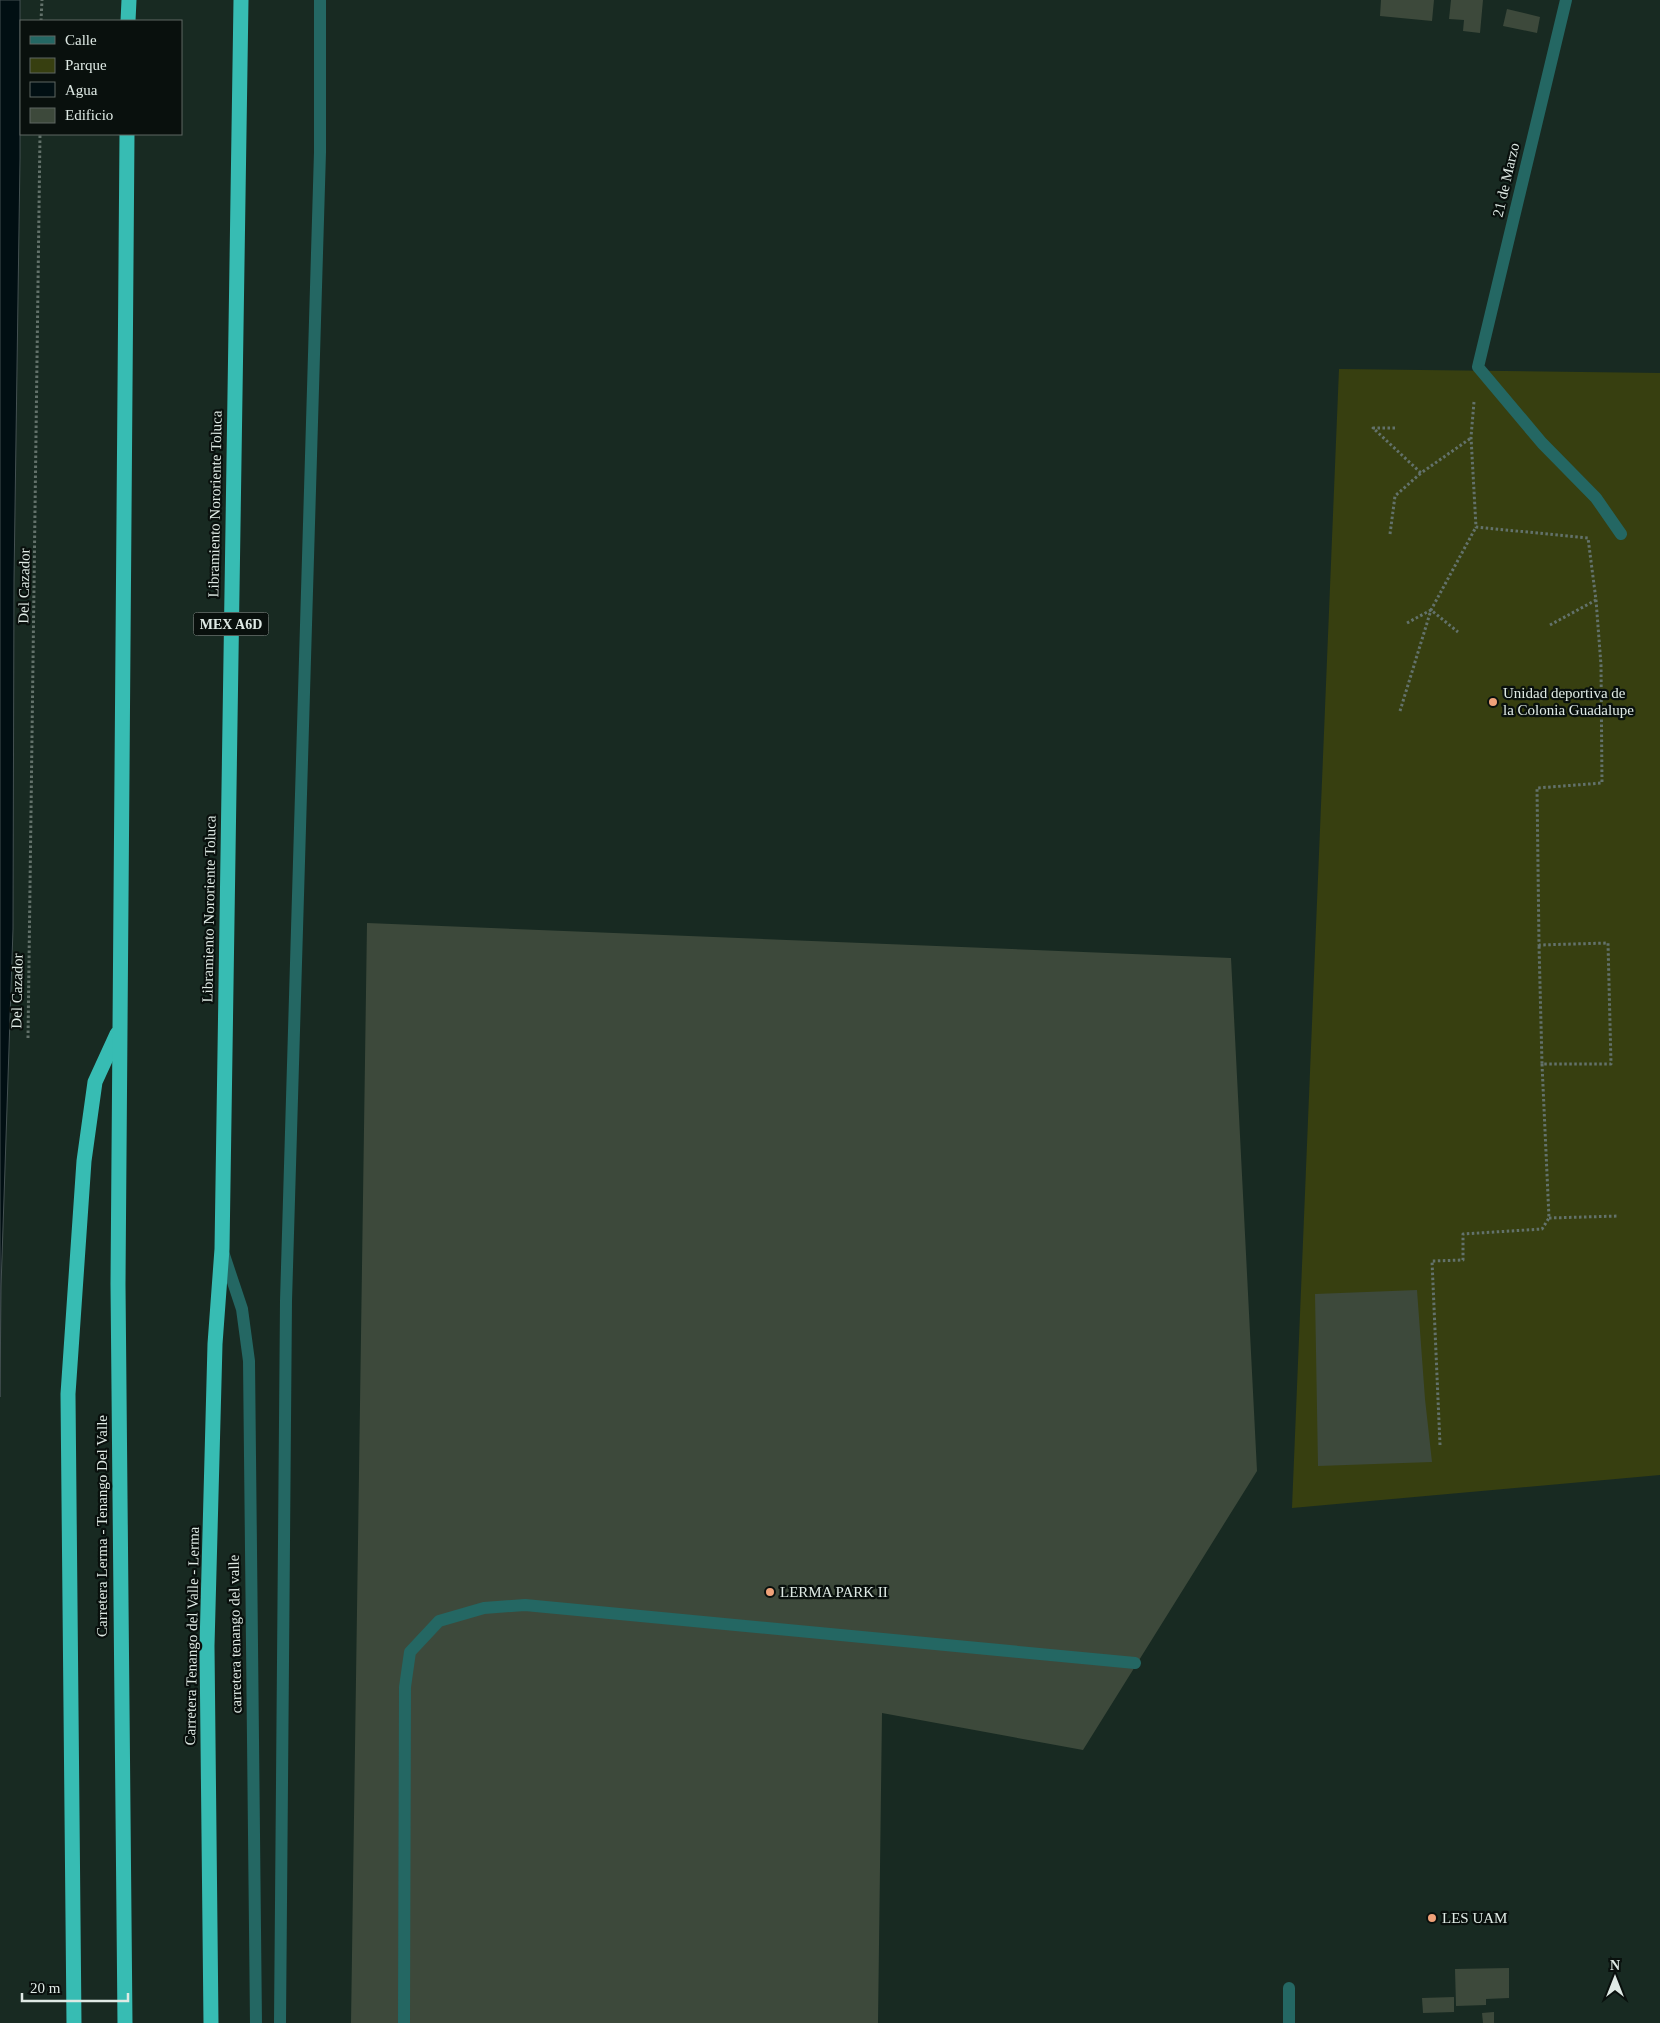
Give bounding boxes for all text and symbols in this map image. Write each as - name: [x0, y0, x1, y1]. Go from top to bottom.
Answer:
- legend: [20, 20, 182, 135]
- text: Calle: [65, 32, 97, 48]
- text: Parque: [65, 57, 107, 73]
- text: Agua: [65, 82, 98, 98]
- text: Edificio: [65, 107, 113, 123]
- street label: 21 de Marzo: [1490, 141, 1522, 219]
- street label: Libramiento Nororiente Toluca: [205, 410, 225, 598]
- street label: Del Cazador: [15, 548, 33, 624]
- road number: MEX A6D: [194, 612, 268, 636]
- place label: Unidad deportiva de la Colonia Guadalupe: [1503, 685, 1634, 718]
- marker: Unidad deportiva de la Colonia Guadalupe: [1487, 696, 1499, 708]
- street label: Libramiento Nororiente Toluca: [199, 815, 219, 1003]
- street label: Del Cazador: [8, 953, 26, 1029]
- street label: Carretera Lerma - Tenango Del Valle: [94, 1415, 110, 1637]
- street label: Carretera Tenango del Valle - Lerma: [182, 1526, 202, 1745]
- street label: carretera tenango del valle: [226, 1554, 244, 1713]
- place label: LERMA PARK II: [780, 1584, 888, 1600]
- marker: LERMA PARK II: [764, 1586, 776, 1598]
- place label: LES UAM: [1442, 1910, 1507, 1926]
- marker: LES UAM: [1426, 1912, 1438, 1924]
- north arrow: [1590, 1953, 1640, 2003]
- text: N: [1610, 1958, 1620, 1973]
- scale bar: [22, 1970, 129, 2002]
- text: 20 m: [30, 1980, 61, 1996]

